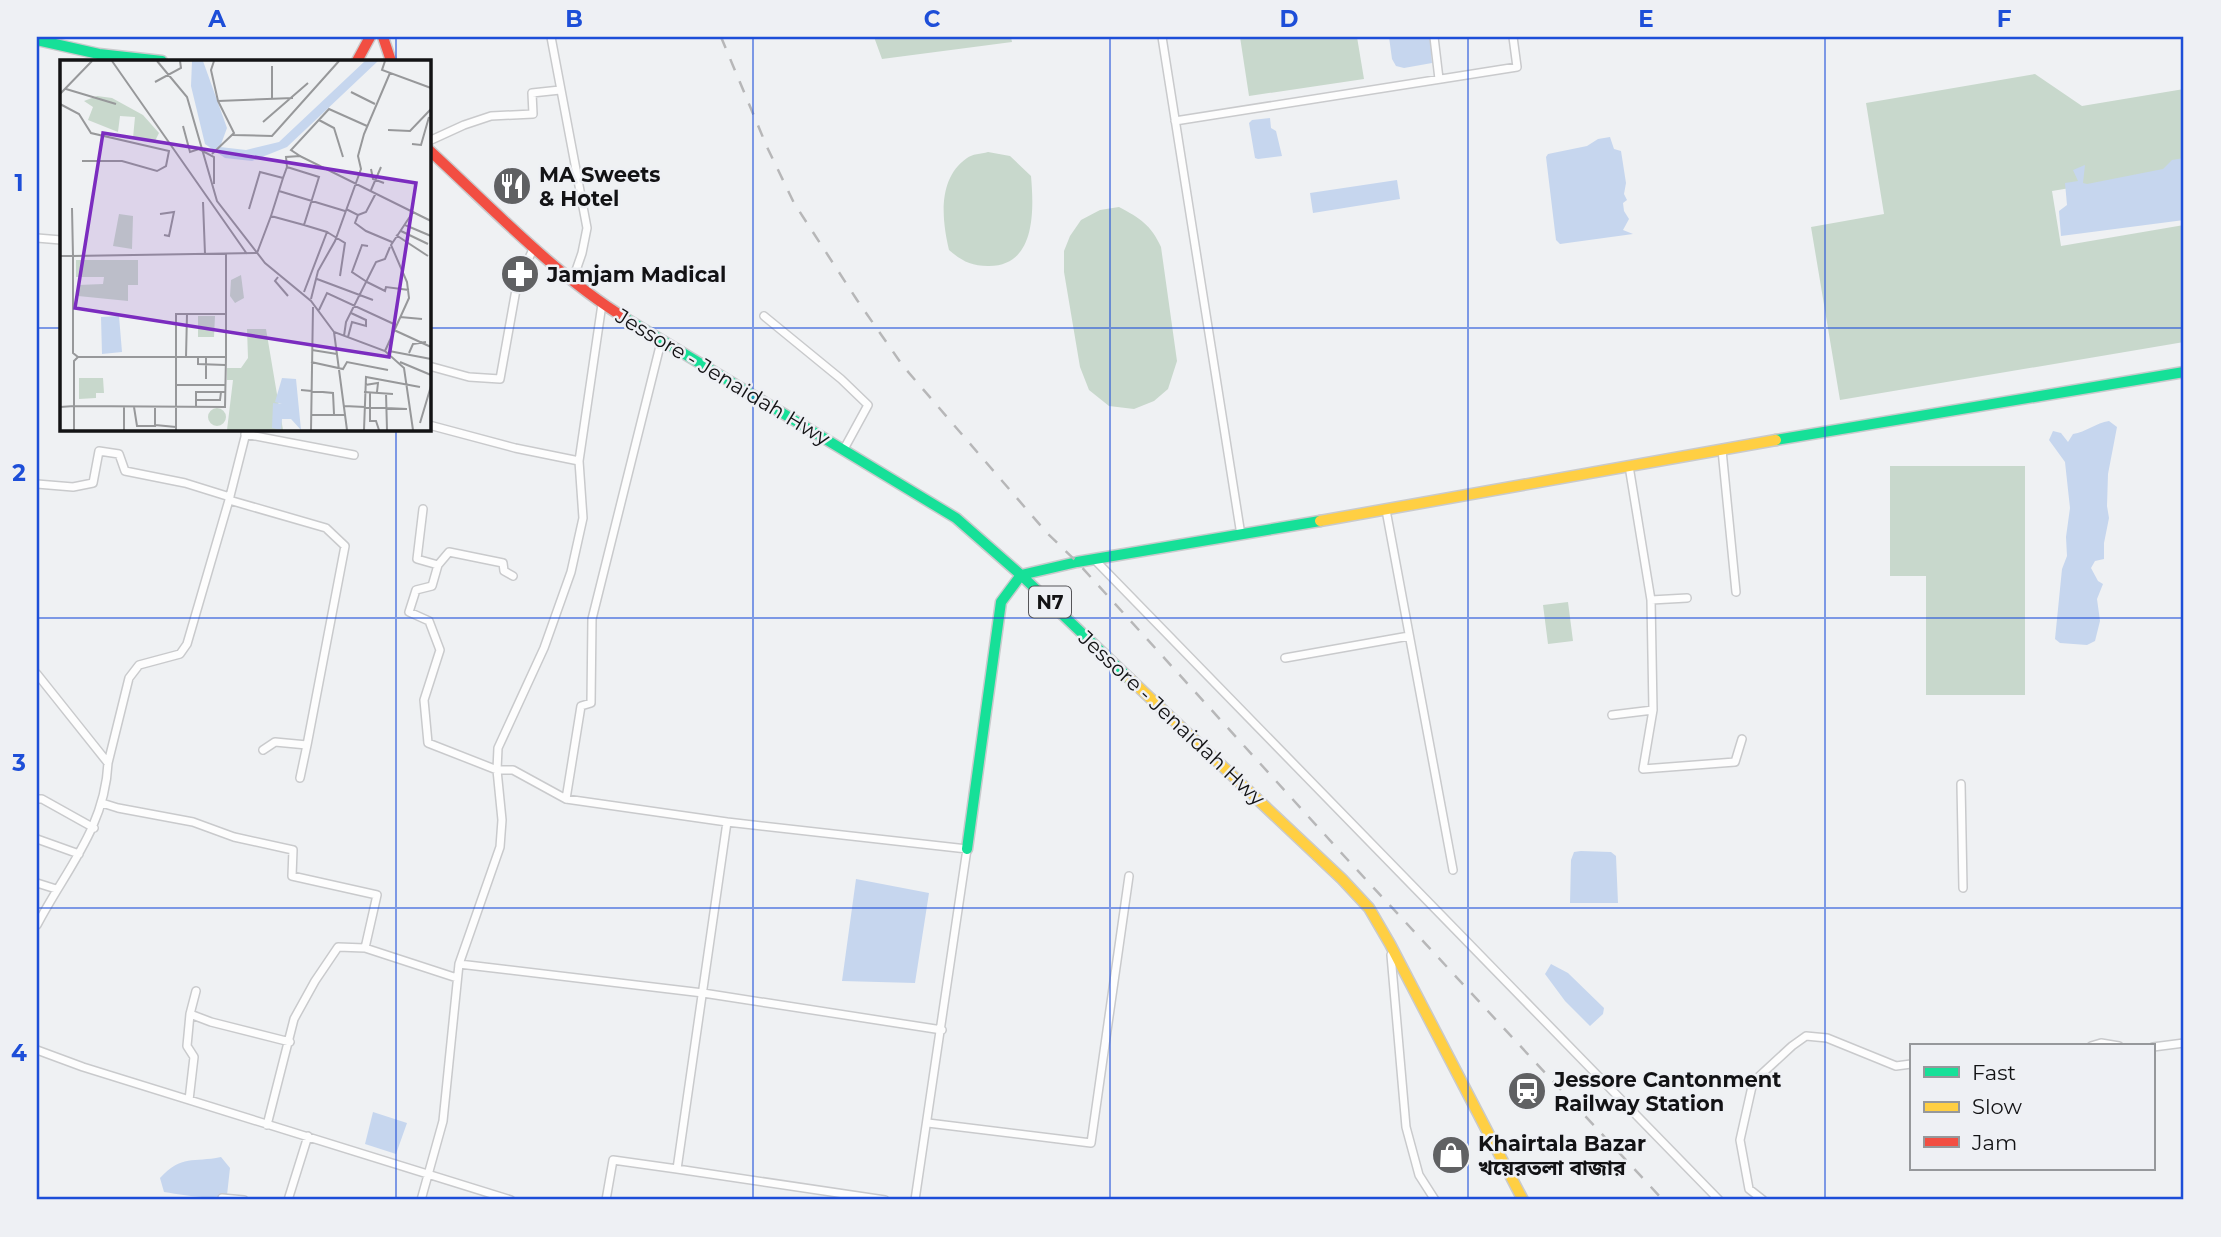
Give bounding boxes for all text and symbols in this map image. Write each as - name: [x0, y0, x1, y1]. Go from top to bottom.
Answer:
- text: A: [207, 5, 226, 33]
- text: B: [565, 5, 583, 33]
- text: C: [924, 5, 941, 33]
- text: D: [1280, 5, 1299, 33]
- text: E: [1638, 5, 1654, 33]
- text: F: [1997, 5, 2012, 33]
- inset map: [60, 60, 430, 430]
- place label: MA Sweets & Hotel: [539, 162, 660, 211]
- restaurant icon: MA Sweets & Hotel: [491, 165, 533, 207]
- text: 1: [14, 169, 24, 197]
- pharmacy icon: Jamjam Madical: [499, 253, 541, 295]
- place label: Jamjam Madical: [546, 262, 726, 287]
- street label: Jessore - Jenaidah Hwy: [611, 303, 835, 451]
- text: 2: [12, 459, 26, 487]
- road number: N7: [1029, 586, 1071, 618]
- street label: Jessore - Jenaidah Hwy: [1073, 625, 1271, 811]
- text: 3: [11, 749, 26, 777]
- text: 4: [11, 1039, 27, 1067]
- legend: [1910, 1044, 2154, 1170]
- text: Fast: [1972, 1060, 2016, 1085]
- place label: Jessore Cantonment Railway Station: [1553, 1067, 1781, 1116]
- station icon: Jessore Cantonment Railway Station: [1506, 1070, 1548, 1112]
- text: Slow: [1972, 1094, 2022, 1119]
- text: Jam: [1971, 1130, 2017, 1155]
- place label: Khairtala Bazar খয়েরতলা বাজার: [1478, 1131, 1646, 1180]
- shop icon: Khairtala Bazar খয়েরতলা বাজার: [1430, 1134, 1472, 1176]

